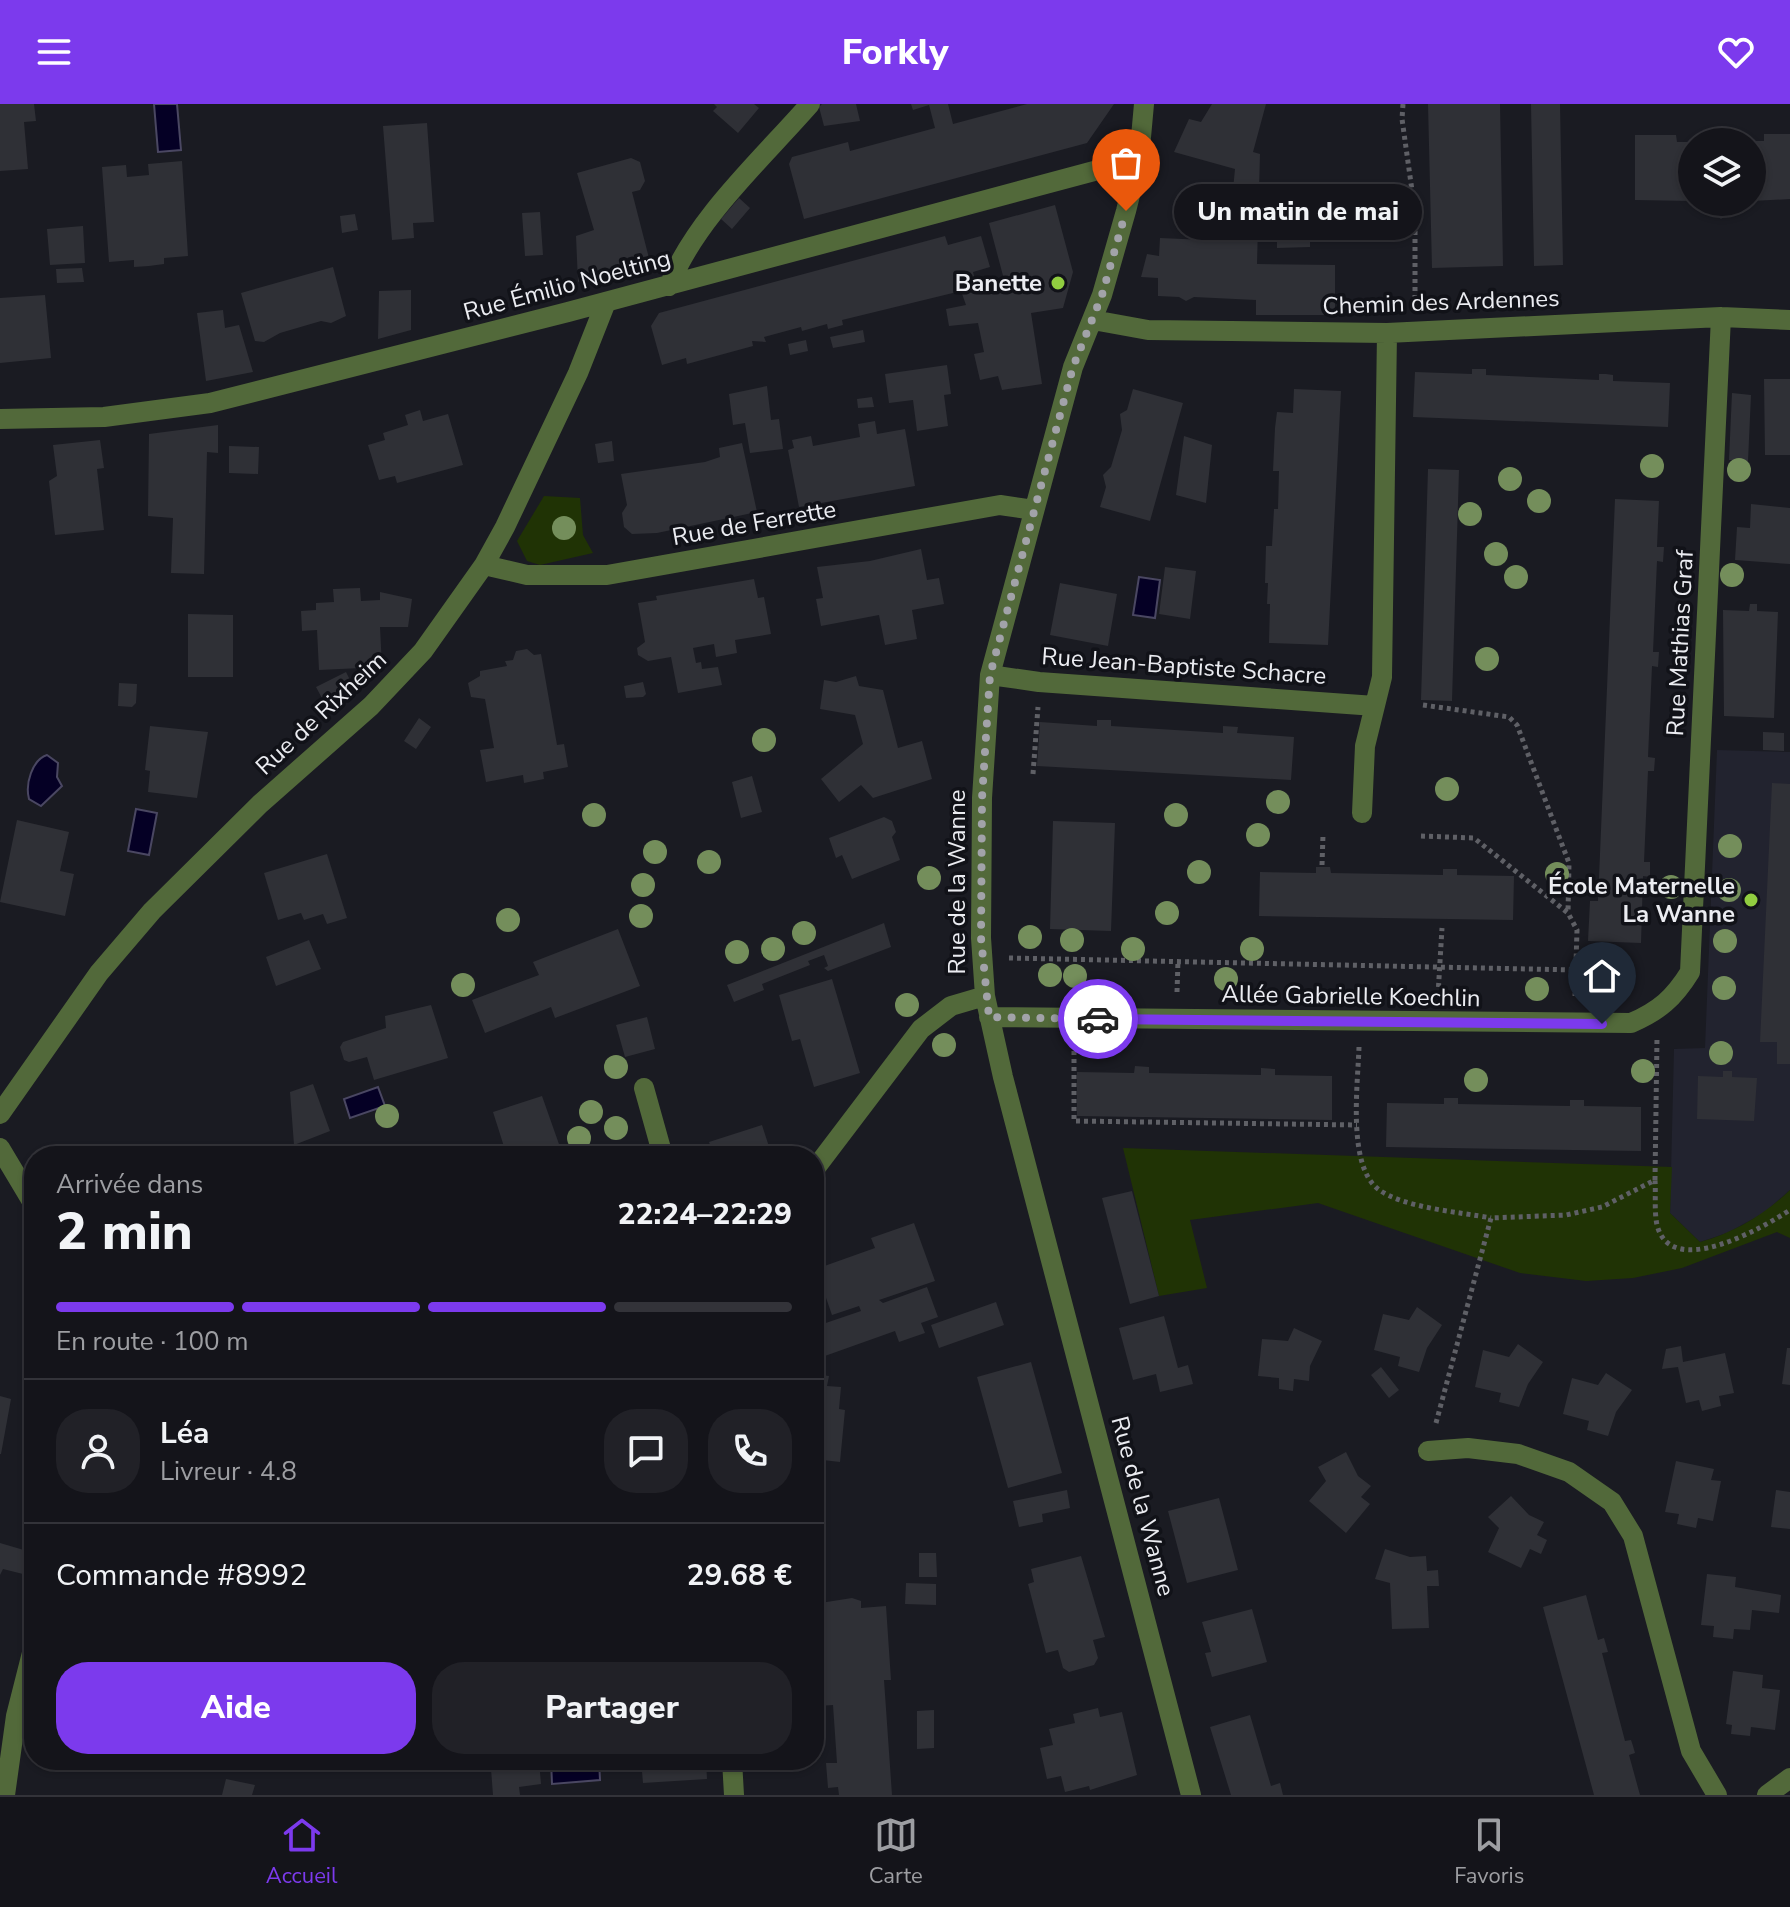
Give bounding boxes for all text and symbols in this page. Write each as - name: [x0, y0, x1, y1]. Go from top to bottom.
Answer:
- text: Forkly: [842, 28, 948, 77]
- icon: menu: [32, 30, 76, 74]
- icon: heart: [1714, 30, 1758, 74]
- map controls: [1678, 128, 1766, 216]
- button: layers: [1678, 128, 1766, 216]
- pin: [1092, 129, 1160, 211]
- icon: bag: [1104, 141, 1148, 185]
- callout: Un matin de mai: [1174, 183, 1422, 239]
- text: Un matin de mai: [1197, 194, 1399, 229]
- street label: Rue Émilio Noelting: [460, 242, 674, 328]
- place label: Banette: [955, 267, 1042, 299]
- marker: Banette: [1049, 274, 1067, 292]
- street label: Chemin des Ardennes: [1322, 282, 1560, 322]
- street label: Rue de Ferrette: [670, 493, 838, 553]
- street label: Rue Mathias Graf: [1659, 548, 1701, 737]
- street label: Rue Jean-Baptiste Schacre: [1040, 640, 1328, 692]
- street label: Rue de Rixheim: [249, 644, 393, 782]
- street label: Rue de la Wanne: [941, 789, 973, 975]
- place label: École Maternelle La Wanne: [1548, 870, 1735, 930]
- marker: École Maternelle La Wanne: [1742, 891, 1760, 909]
- pin: [1568, 942, 1636, 1024]
- icon: home: [1580, 954, 1624, 998]
- street label: Allée Gabrielle Koechlin: [1221, 978, 1481, 1014]
- courier: [1058, 979, 1138, 1059]
- icon: car: [1076, 997, 1120, 1041]
- text: Arrivée dans: [56, 1167, 203, 1202]
- text: 22:24–22:29: [617, 1194, 792, 1235]
- text: 2 min: [56, 1196, 193, 1267]
- text: En route · 100 m: [56, 1324, 249, 1359]
- button: person: [56, 1409, 140, 1493]
- button: chat: [604, 1409, 688, 1493]
- button: phone: [708, 1409, 792, 1493]
- street label: Rue de la Wanne: [1104, 1412, 1182, 1600]
- text: Léa: [160, 1413, 209, 1454]
- text: Livreur · 4.8: [160, 1454, 297, 1489]
- text: Commande #8992: [56, 1555, 307, 1596]
- text: 29.68 €: [686, 1555, 792, 1596]
- button: Aide: [56, 1662, 416, 1754]
- button: Partager: [432, 1662, 792, 1754]
- tab: Accueil: [266, 1813, 337, 1891]
- tab: Carte: [869, 1813, 923, 1891]
- tab: Favoris: [1454, 1813, 1524, 1891]

